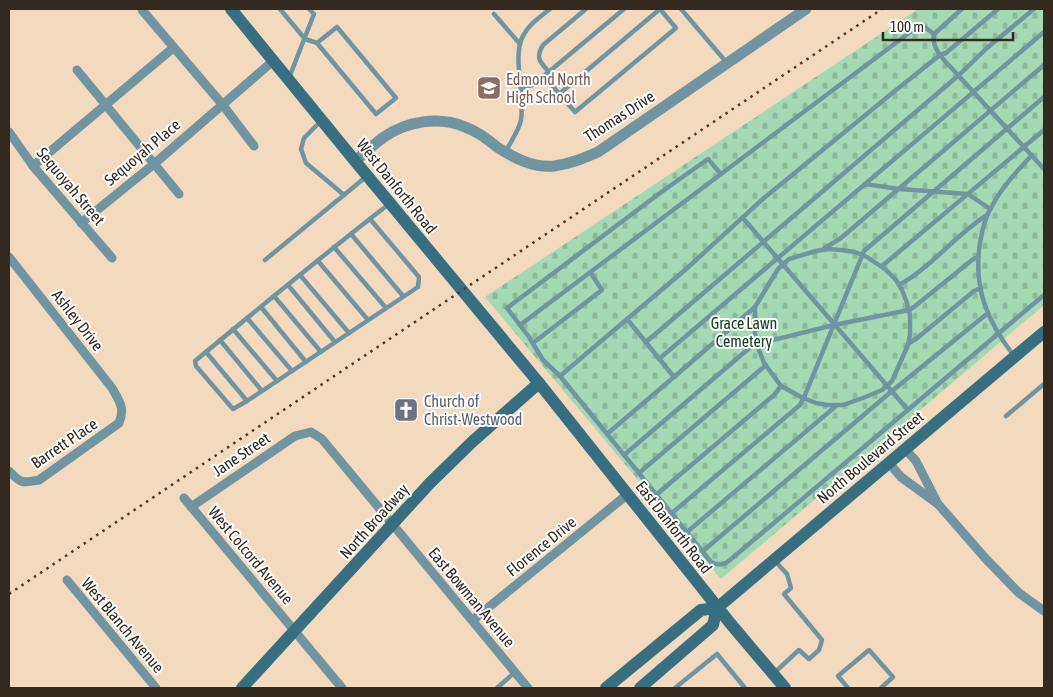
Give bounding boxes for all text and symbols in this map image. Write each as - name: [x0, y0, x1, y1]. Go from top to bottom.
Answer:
- scale bar: [883, 10, 1013, 42]
- text: 100 m: [890, 18, 924, 35]
- place label: Edmond North High School: [506, 70, 591, 107]
- school or university icon: Edmond North High School: [476, 75, 502, 101]
- street label: Thomas Drive: [581, 87, 657, 145]
- street label: Sequoyah Place: [101, 115, 184, 190]
- street label: West Danforth Road: [353, 135, 441, 237]
- street label: Sequoyah Street: [33, 144, 109, 229]
- street label: Ashley Drive: [48, 286, 107, 355]
- park label: Grace Lawn Cemetery: [711, 314, 777, 351]
- place label: Church of Christ-Westwood: [424, 392, 522, 428]
- church icon: Church of Christ-Westwood: [393, 397, 419, 423]
- street label: North Boulevard Street: [813, 407, 927, 507]
- street label: Barrett Place: [28, 414, 100, 472]
- street label: Jane Street: [209, 428, 273, 480]
- street label: East Danforth Road: [632, 477, 716, 577]
- street label: North Broadway: [336, 480, 413, 563]
- street label: West Colcord Avenue: [205, 503, 297, 607]
- street label: Florence Drive: [503, 513, 579, 579]
- street label: East Bowman Avenue: [425, 544, 519, 650]
- street label: West Blanch Avenue: [78, 574, 168, 676]

